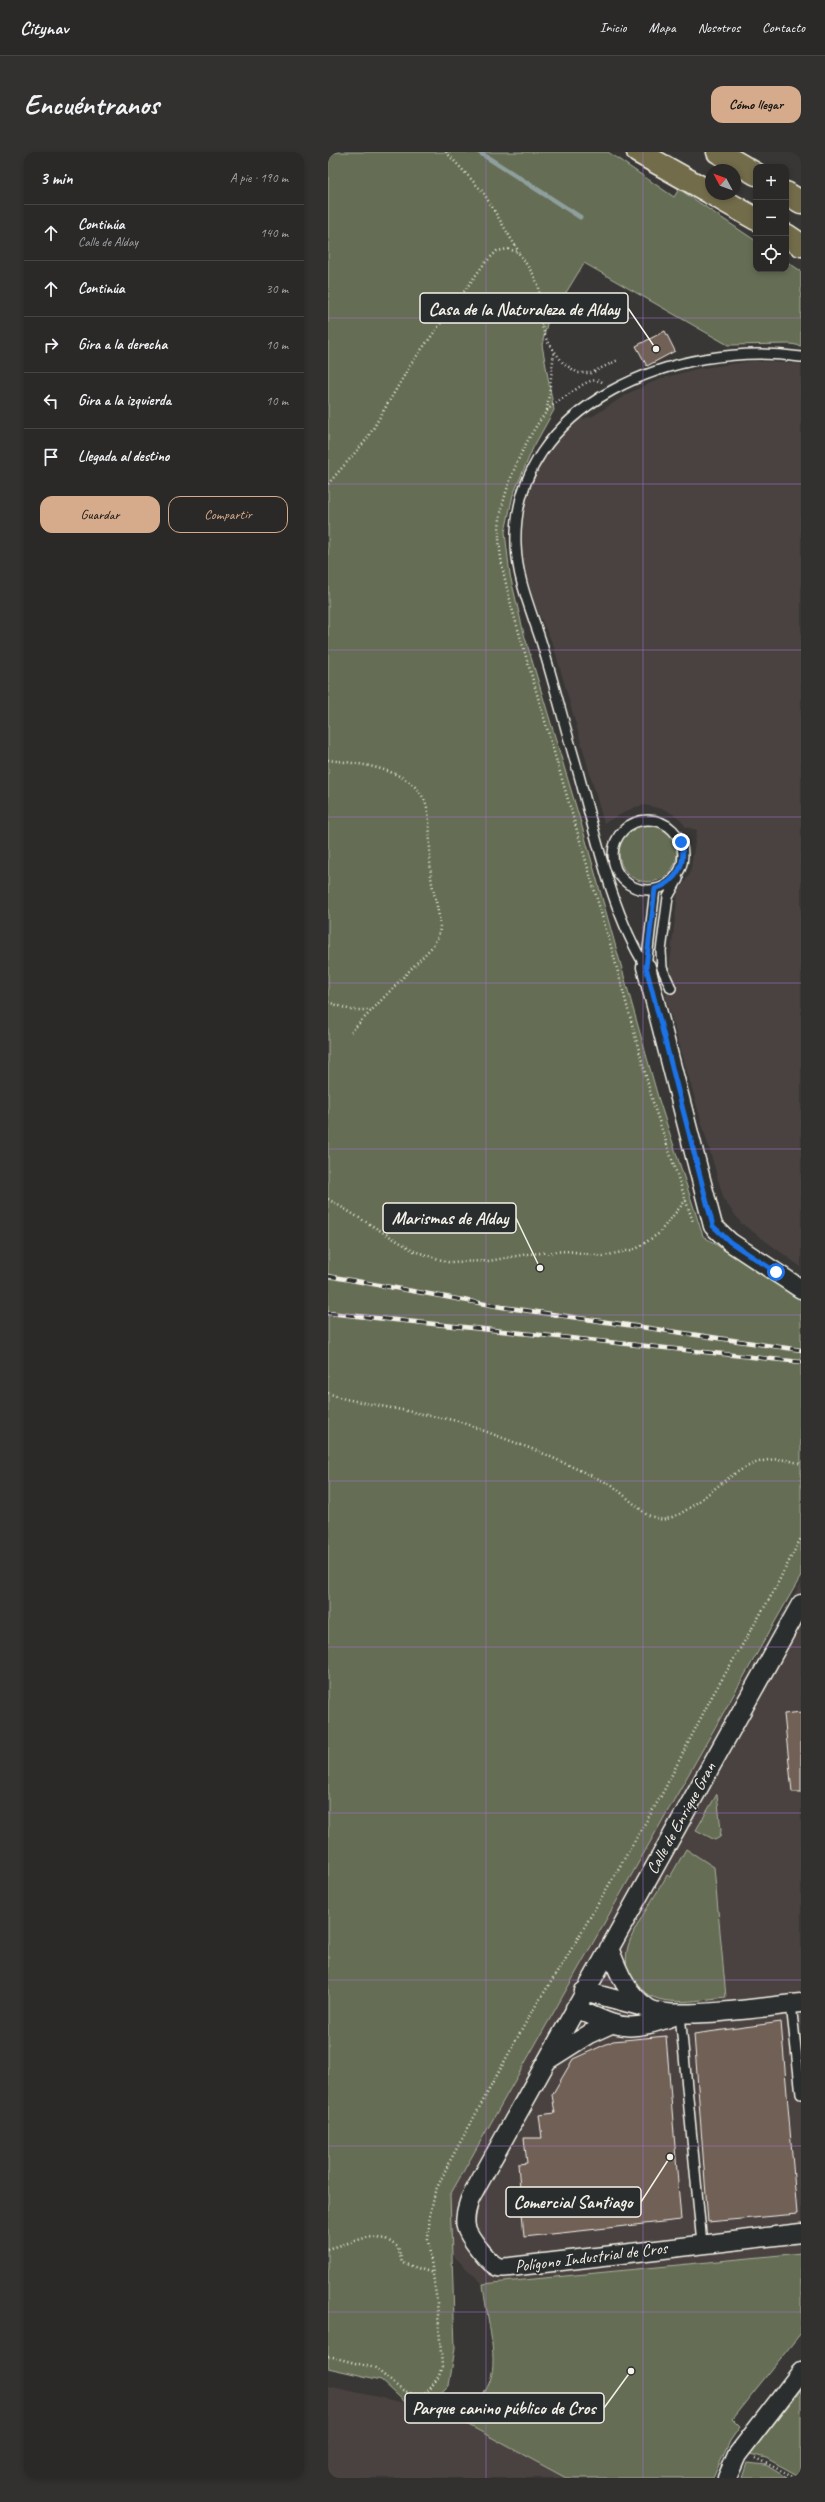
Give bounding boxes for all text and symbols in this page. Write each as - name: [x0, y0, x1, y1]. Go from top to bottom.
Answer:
- text: Citynav: [20, 16, 68, 40]
- text: Inicio: [600, 19, 627, 36]
- text: Mapa: [649, 19, 676, 36]
- text: Nosotros: [698, 19, 740, 36]
- text: Contacto: [762, 19, 805, 36]
- button: Cómo llegar: [711, 86, 801, 123]
- text: Encuéntranos: [24, 87, 159, 122]
- north arrow: [705, 164, 741, 200]
- map controls: [753, 164, 789, 272]
- button: +: [753, 164, 789, 200]
- text: 3 min: [40, 168, 73, 189]
- text: A pie · 190 m: [230, 170, 288, 186]
- button: −: [753, 200, 789, 236]
- text: Continúa: [78, 215, 125, 234]
- icon: ahead: [40, 222, 62, 244]
- text: 140 m: [260, 225, 288, 241]
- text: Calle de Alday: [78, 234, 138, 250]
- button: locate: [753, 236, 789, 272]
- icon: ahead: [40, 278, 62, 300]
- text: Continúa: [78, 279, 125, 298]
- text: 30 m: [266, 281, 288, 297]
- callout: Casa de la Naturaleza de Alday: [420, 293, 628, 323]
- text: Casa de la Naturaleza de Alday: [428, 298, 621, 320]
- icon: right: [40, 334, 62, 356]
- text: Gira a la derecha: [78, 335, 167, 354]
- text: 10 m: [266, 337, 288, 353]
- icon: left: [40, 390, 62, 412]
- text: Gira a la izquierda: [78, 391, 171, 410]
- text: 10 m: [266, 393, 288, 409]
- icon: arrive: [40, 446, 62, 468]
- text: Llegada al destino: [78, 447, 169, 466]
- button: Guardar: [40, 496, 160, 533]
- button: Compartir: [168, 496, 288, 533]
- route end: [672, 833, 690, 851]
- callout: Marismas de Alday: [383, 1203, 516, 1233]
- text: Marismas de Alday: [392, 1207, 510, 1229]
- route start: [767, 1263, 785, 1281]
- street label: Calle de Enrique Gran: [642, 1758, 721, 1878]
- callout: Comercial Santiago: [506, 2187, 641, 2217]
- text: Comercial Santiago: [514, 2191, 634, 2213]
- street label: Polígono Industrial de Cros: [514, 2237, 670, 2277]
- callout: Parque canino público de Cros: [405, 2393, 604, 2423]
- text: Parque canino público de Cros: [412, 2397, 597, 2419]

